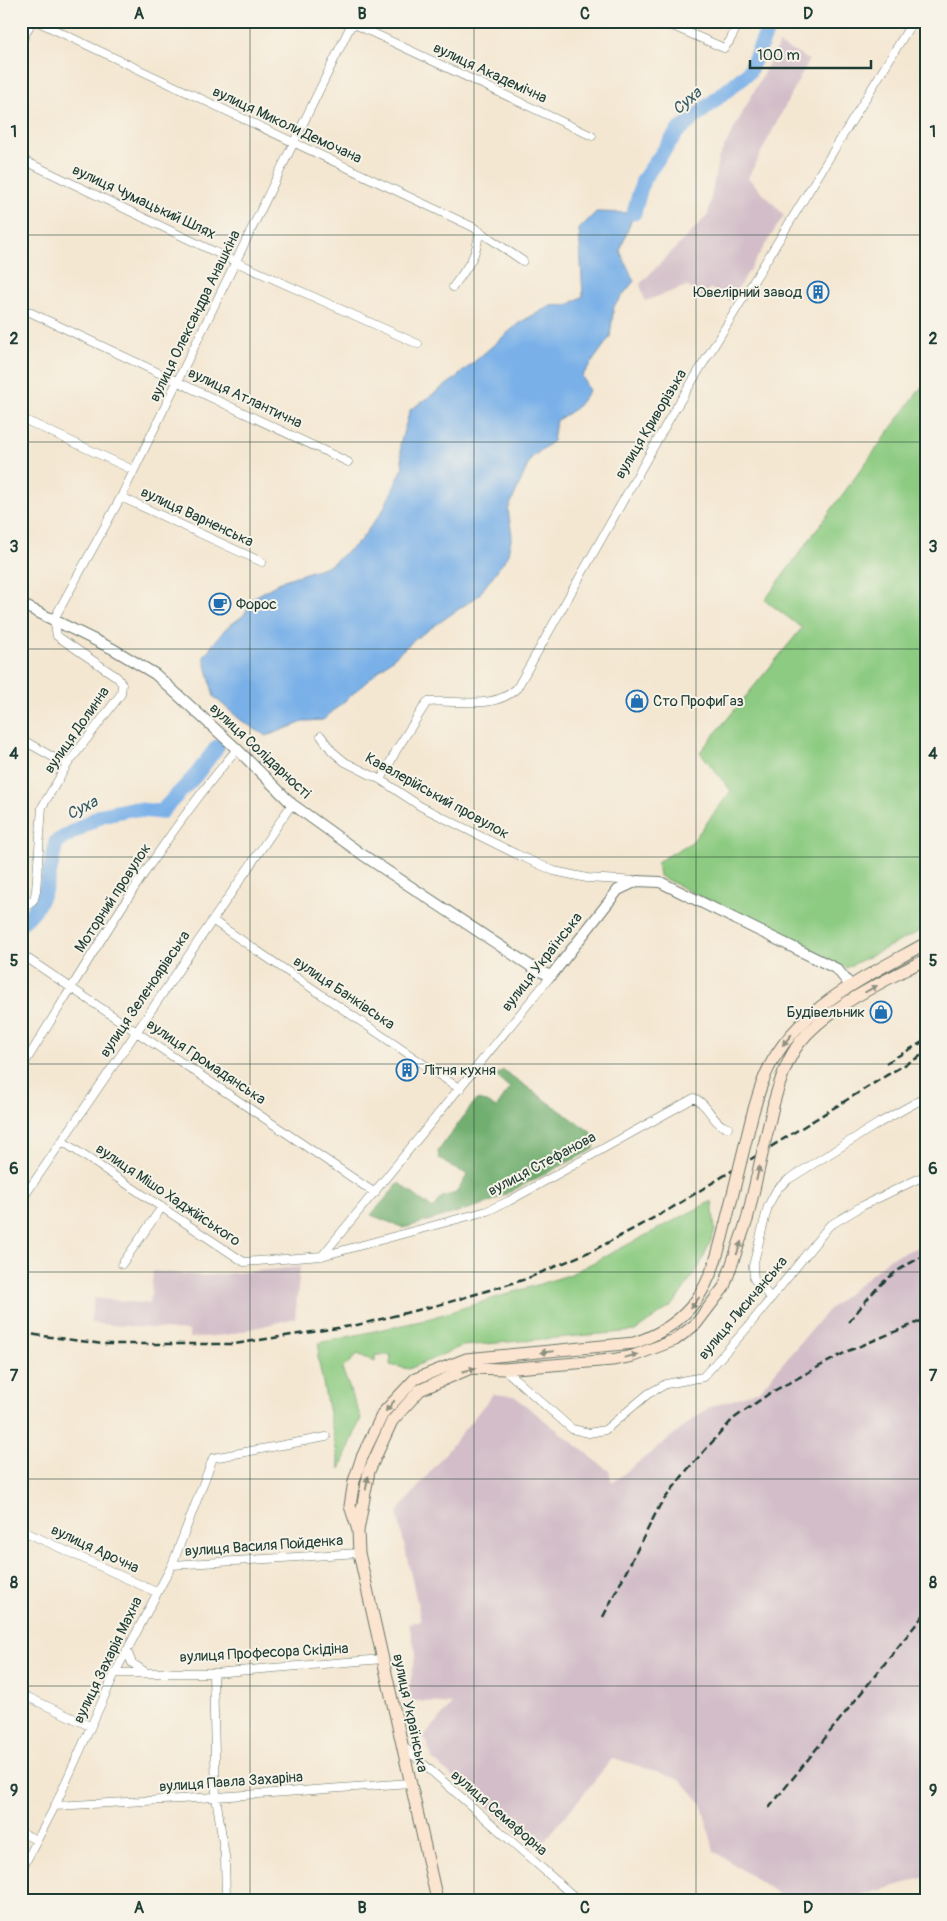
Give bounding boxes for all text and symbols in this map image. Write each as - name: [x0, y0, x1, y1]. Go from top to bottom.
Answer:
- text: A: [134, 4, 145, 24]
- text: B: [357, 4, 367, 24]
- text: C: [580, 4, 590, 24]
- text: D: [803, 4, 813, 24]
- street label: вулиця Академічна: [430, 38, 550, 108]
- scale bar: [750, 38, 871, 70]
- text: 100 m: [757, 46, 800, 65]
- street label: вулиця Миколи Демочана: [209, 82, 365, 168]
- water label: Суха: [668, 82, 707, 119]
- text: 1: [11, 122, 17, 142]
- text: 1: [930, 122, 936, 142]
- street label: вулиця Чумацький Шлях: [69, 160, 219, 244]
- street label: вулиця Олександра Анашкіна: [145, 227, 245, 405]
- building icon: Ювелірний завод: [806, 280, 830, 304]
- place label: Ювелірний завод: [693, 283, 802, 302]
- text: 2: [10, 329, 19, 349]
- text: 2: [929, 329, 938, 349]
- street label: вулиця Атлантична: [185, 363, 305, 433]
- street label: вулиця Криворізька: [611, 366, 691, 482]
- street label: вулиця Варненська: [138, 483, 256, 551]
- text: 3: [10, 537, 19, 557]
- text: 3: [929, 537, 938, 557]
- cafe icon: Форос: [208, 592, 232, 616]
- place label: Форос: [236, 595, 277, 614]
- street label: вулиця Долинна: [40, 683, 114, 777]
- shop icon: Сто ПрофиГаз: [625, 689, 649, 713]
- place label: Сто ПрофиГаз: [653, 692, 744, 711]
- street label: вулиця Солідарності: [205, 699, 315, 803]
- text: 4: [9, 744, 19, 764]
- text: 4: [928, 744, 938, 764]
- street label: Кавалерійський провулок: [362, 748, 513, 844]
- water label: Суха: [63, 791, 102, 824]
- street label: Моторний провулок: [71, 840, 156, 956]
- street label: вулиця Українська: [497, 909, 587, 1015]
- street label: вулиця Зеленоярівська: [96, 927, 194, 1061]
- text: 5: [10, 951, 19, 971]
- text: 5: [929, 951, 938, 971]
- street label: вулиця Банківська: [290, 952, 398, 1034]
- one-way arrow: [865, 984, 878, 993]
- shop icon: Будівельник: [869, 1000, 893, 1024]
- place label: Будівельник: [786, 1003, 865, 1022]
- street label: вулиця Громадянська: [143, 1015, 269, 1109]
- one-way arrow: [781, 1033, 792, 1046]
- building icon: Літня кухня: [395, 1058, 419, 1082]
- place label: Літня кухня: [422, 1061, 496, 1080]
- street label: вулиця Стефанова: [485, 1128, 599, 1200]
- street label: вулиця Мішо Хаджійського: [92, 1139, 244, 1251]
- text: 6: [9, 1159, 19, 1179]
- text: 6: [928, 1159, 938, 1179]
- one-way arrow: [754, 1165, 762, 1180]
- one-way arrow: [736, 1240, 743, 1255]
- street label: вулиця Лисичанська: [694, 1252, 792, 1364]
- one-way arrow: [690, 1296, 701, 1309]
- one-way arrow: [539, 1348, 555, 1356]
- one-way arrow: [623, 1352, 638, 1360]
- text: 7: [10, 1366, 19, 1386]
- one-way arrow: [462, 1366, 477, 1374]
- text: 7: [929, 1366, 938, 1386]
- one-way arrow: [384, 1399, 395, 1412]
- one-way arrow: [363, 1475, 371, 1491]
- street label: вулиця Арочна: [48, 1520, 142, 1578]
- street label: вулиця Василя Пойденка: [184, 1531, 344, 1561]
- text: 8: [10, 1573, 18, 1593]
- text: 8: [929, 1573, 937, 1593]
- street label: вулиця Захарія Махна: [69, 1594, 147, 1726]
- street label: вулиця Професора Скідіна: [179, 1639, 349, 1667]
- street label: вулиця Українська: [388, 1652, 432, 1774]
- street label: вулиця Семафорна: [447, 1766, 551, 1860]
- street label: вулиця Павла Захаріна: [158, 1767, 304, 1797]
- text: 9: [10, 1781, 18, 1801]
- text: 9: [929, 1781, 937, 1801]
- text: A: [134, 1898, 145, 1918]
- text: B: [357, 1898, 367, 1918]
- text: C: [580, 1898, 590, 1918]
- text: D: [803, 1898, 813, 1918]

